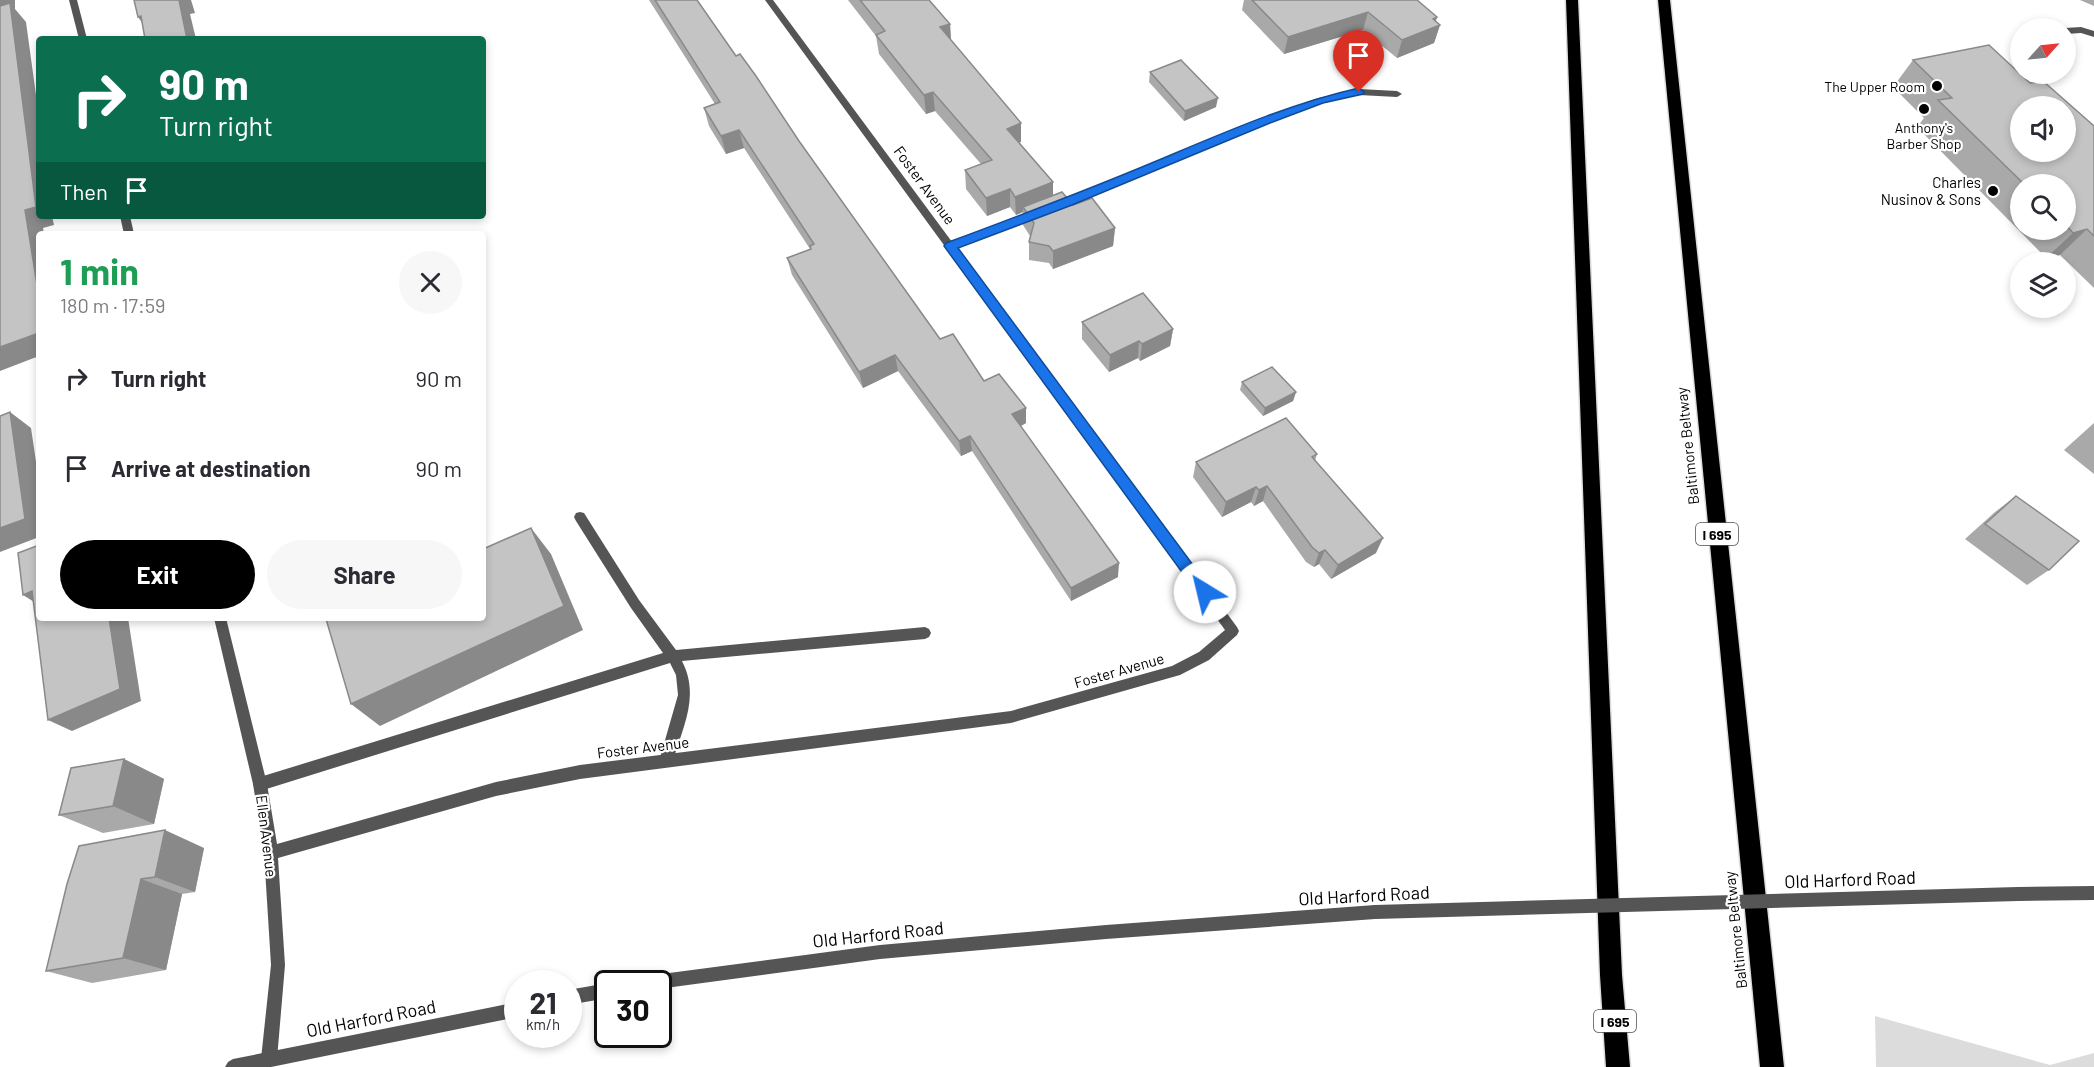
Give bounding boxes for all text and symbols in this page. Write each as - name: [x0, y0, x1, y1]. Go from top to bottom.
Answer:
- north arrow: [2010, 18, 2076, 84]
- map controls: [2010, 18, 2076, 318]
- pin: [1333, 30, 1384, 92]
- icon: arrive: [1342, 39, 1375, 72]
- text: 90 m: [159, 58, 249, 108]
- icon: right: [60, 60, 138, 138]
- place label: The Upper Room: [1824, 78, 1925, 95]
- marker: The Upper Room: [1930, 79, 1944, 93]
- button: sound: [2010, 96, 2076, 162]
- marker: Anthony's Barber Shop: [1917, 102, 1931, 116]
- text: Turn right: [159, 109, 273, 141]
- place label: Anthony's Barber Shop: [1887, 119, 1961, 152]
- street label: Foster Avenue: [890, 142, 960, 228]
- place label: Charles Nusinov & Sons: [1881, 173, 1981, 208]
- icon: arrive: [120, 174, 153, 207]
- button: search: [2010, 174, 2076, 240]
- text: Then: [60, 178, 108, 204]
- marker: Charles Nusinov & Sons: [1986, 184, 2000, 198]
- text: 1 min: [60, 249, 139, 292]
- button: close: [399, 251, 462, 314]
- button: layers: [2010, 252, 2076, 318]
- text: 180 m · 17:59: [60, 293, 165, 317]
- icon: right: [60, 362, 93, 395]
- text: Turn right: [111, 365, 206, 391]
- text: 90 m: [416, 365, 462, 391]
- street label: Baltimore Beltway: [1672, 386, 1702, 506]
- icon: arrive: [60, 452, 93, 485]
- text: Arrive at destination: [111, 455, 310, 481]
- text: 90 m: [416, 455, 462, 481]
- road number: I 695: [1696, 523, 1738, 545]
- button: Exit: [60, 540, 255, 609]
- button: Share: [267, 540, 462, 609]
- position arrow: [1173, 560, 1237, 624]
- street label: Foster Avenue: [1072, 649, 1166, 691]
- street label: Foster Avenue: [596, 732, 690, 762]
- street label: Ellen Avenue: [253, 794, 281, 878]
- street label: Old Harford Road: [1784, 866, 1916, 892]
- street label: Baltimore Beltway: [1720, 870, 1750, 990]
- street label: Old Harford Road: [1298, 881, 1430, 909]
- street label: Old Harford Road: [811, 916, 945, 952]
- speed limit sign: 30: [594, 970, 672, 1048]
- text: 21: [529, 984, 557, 1020]
- street label: Old Harford Road: [304, 995, 438, 1041]
- road number: I 695: [1594, 1010, 1636, 1032]
- text: km/h: [526, 1015, 560, 1033]

